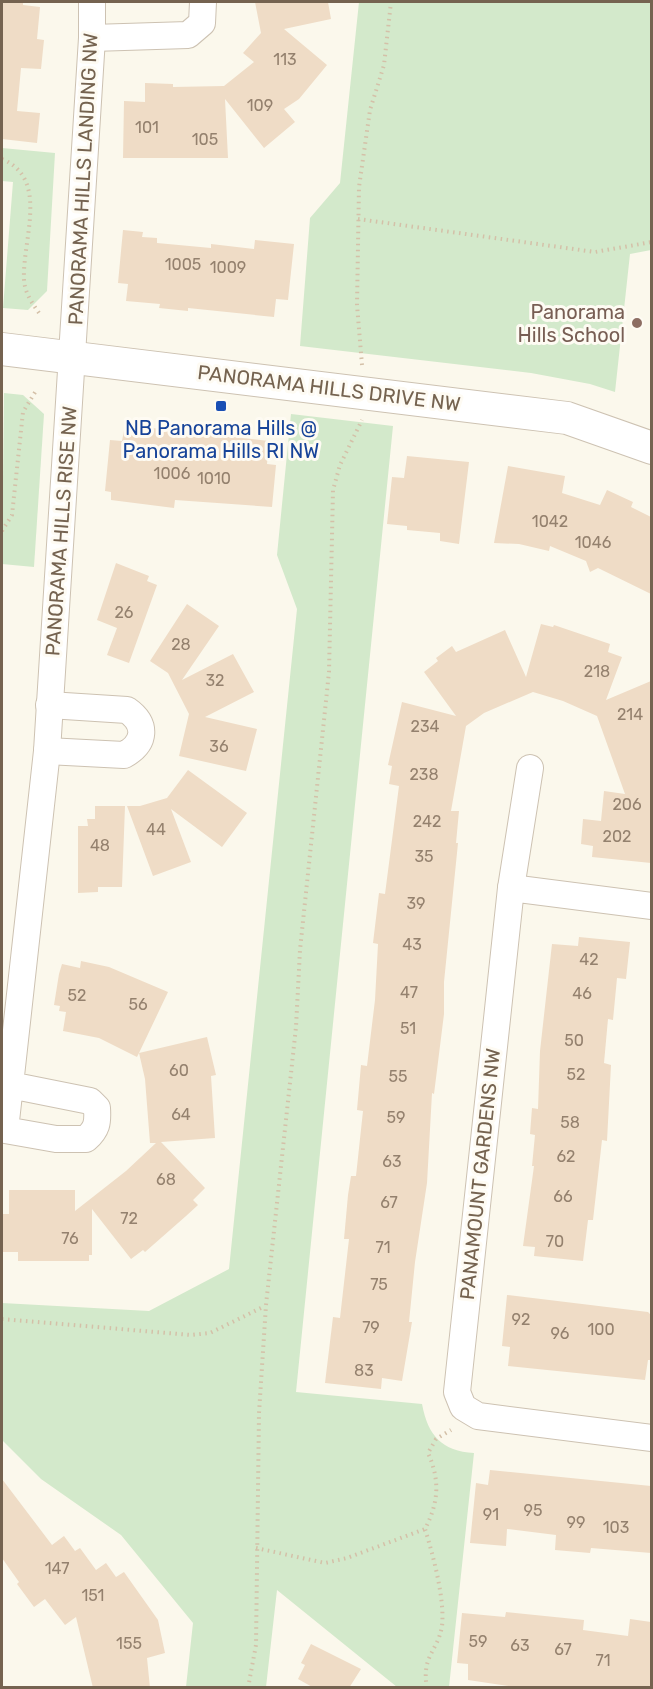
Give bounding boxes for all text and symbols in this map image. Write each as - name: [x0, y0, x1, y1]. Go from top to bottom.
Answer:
- street label: PANORAMA HILLS LANDING NW: [63, 32, 103, 326]
- house number: 113: [273, 50, 297, 69]
- house number: 109: [247, 96, 273, 115]
- house number: 101: [135, 118, 159, 137]
- house number: 105: [192, 130, 218, 149]
- house number: 1005: [165, 255, 201, 274]
- house number: 1009: [210, 258, 246, 277]
- place label: Panorama Hills School: [518, 300, 625, 347]
- marker: Panorama Hills School: [630, 316, 644, 330]
- street label: PANORAMA HILLS DRIVE NW: [196, 360, 462, 416]
- marker: NB Panorama Hills @ Panorama Hills RI NW: [214, 399, 228, 413]
- street label: PANORAMA HILLS RISE NW: [40, 405, 82, 657]
- place label: NB Panorama Hills @ Panorama Hills RI NW: [123, 416, 319, 463]
- house number: 1006: [154, 464, 191, 483]
- house number: 1010: [197, 469, 231, 488]
- house number: 1042: [532, 512, 568, 531]
- house number: 1046: [575, 533, 612, 552]
- house number: 26: [114, 603, 134, 622]
- house number: 28: [171, 635, 191, 654]
- house number: 218: [584, 662, 610, 681]
- house number: 32: [205, 671, 225, 690]
- house number: 214: [617, 705, 643, 724]
- house number: 234: [411, 717, 440, 736]
- house number: 36: [209, 737, 229, 756]
- house number: 238: [409, 765, 439, 784]
- house number: 206: [612, 795, 642, 814]
- house number: 242: [413, 812, 441, 831]
- house number: 44: [146, 820, 166, 839]
- house number: 202: [603, 827, 631, 846]
- house number: 48: [90, 836, 110, 855]
- house number: 35: [414, 847, 434, 866]
- house number: 39: [406, 894, 426, 913]
- house number: 43: [402, 935, 422, 954]
- house number: 42: [579, 950, 599, 969]
- house number: 47: [400, 983, 418, 1002]
- house number: 46: [572, 984, 592, 1003]
- house number: 52: [68, 986, 86, 1005]
- house number: 56: [128, 995, 148, 1014]
- house number: 51: [400, 1019, 416, 1038]
- house number: 50: [564, 1031, 584, 1050]
- street label: PANAMOUNT GARDENS NW: [455, 1047, 505, 1301]
- house number: 60: [169, 1061, 189, 1080]
- house number: 52: [567, 1065, 585, 1084]
- house number: 55: [388, 1067, 408, 1086]
- house number: 64: [171, 1105, 191, 1124]
- house number: 59: [387, 1108, 406, 1127]
- house number: 58: [560, 1113, 580, 1132]
- house number: 62: [556, 1147, 576, 1166]
- house number: 63: [382, 1152, 402, 1171]
- house number: 68: [156, 1170, 176, 1189]
- house number: 66: [553, 1187, 573, 1206]
- house number: 67: [380, 1193, 398, 1212]
- house number: 72: [120, 1209, 138, 1228]
- house number: 76: [61, 1229, 79, 1248]
- house number: 70: [546, 1232, 564, 1251]
- house number: 71: [375, 1238, 391, 1257]
- house number: 75: [370, 1275, 388, 1294]
- house number: 92: [512, 1310, 530, 1329]
- house number: 79: [362, 1318, 380, 1337]
- house number: 100: [587, 1320, 615, 1339]
- house number: 96: [551, 1324, 570, 1343]
- house number: 83: [354, 1361, 374, 1380]
- house number: 95: [524, 1501, 543, 1520]
- house number: 91: [483, 1505, 499, 1524]
- house number: 99: [567, 1513, 585, 1532]
- house number: 103: [603, 1518, 629, 1537]
- house number: 147: [45, 1559, 69, 1578]
- house number: 151: [82, 1586, 104, 1605]
- house number: 59: [469, 1632, 488, 1651]
- house number: 155: [116, 1634, 142, 1653]
- house number: 63: [510, 1636, 530, 1655]
- house number: 67: [554, 1640, 572, 1659]
- house number: 71: [595, 1651, 611, 1670]

